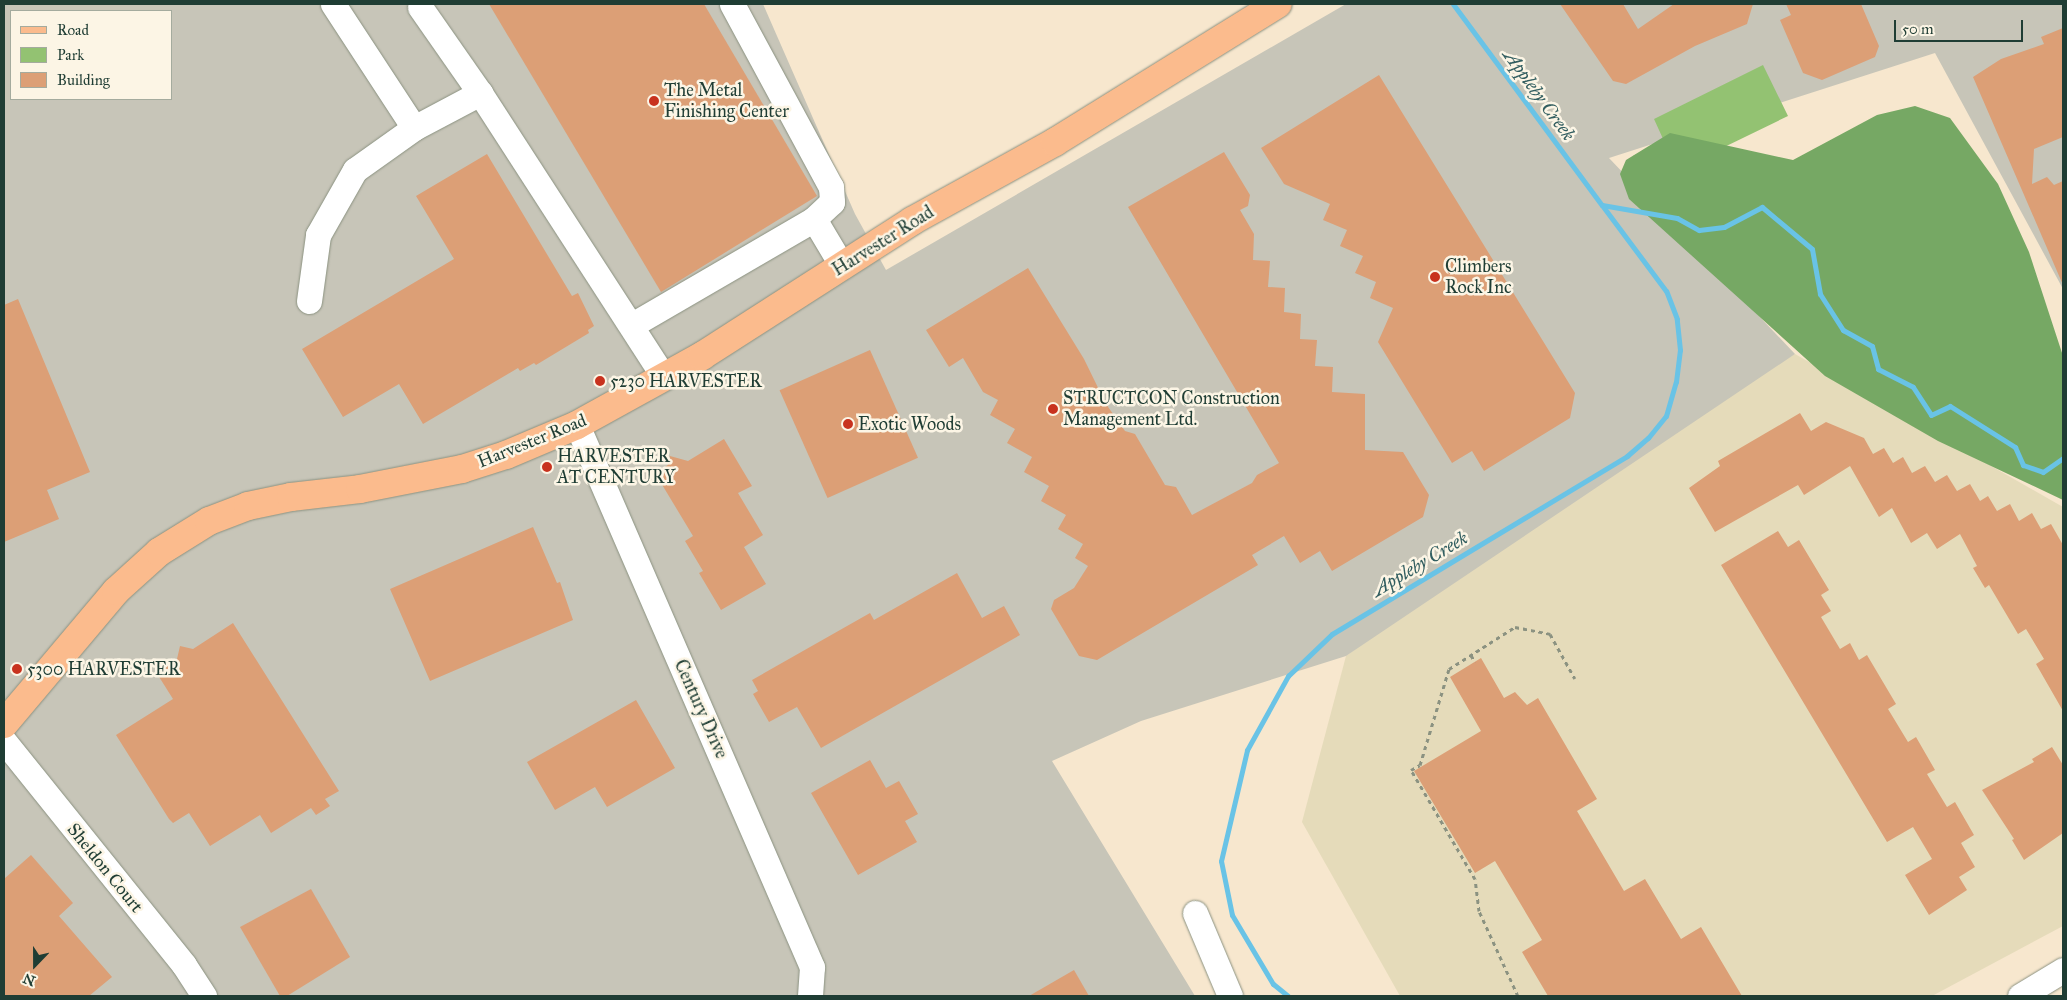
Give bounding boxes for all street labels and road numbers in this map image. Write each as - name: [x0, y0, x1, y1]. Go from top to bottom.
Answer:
- street label: Harvester Road: [828, 201, 938, 281]
- street label: Harvester Road: [474, 409, 590, 473]
- street label: Century Drive: [670, 656, 732, 762]
- street label: Sheldon Court: [62, 819, 148, 917]

